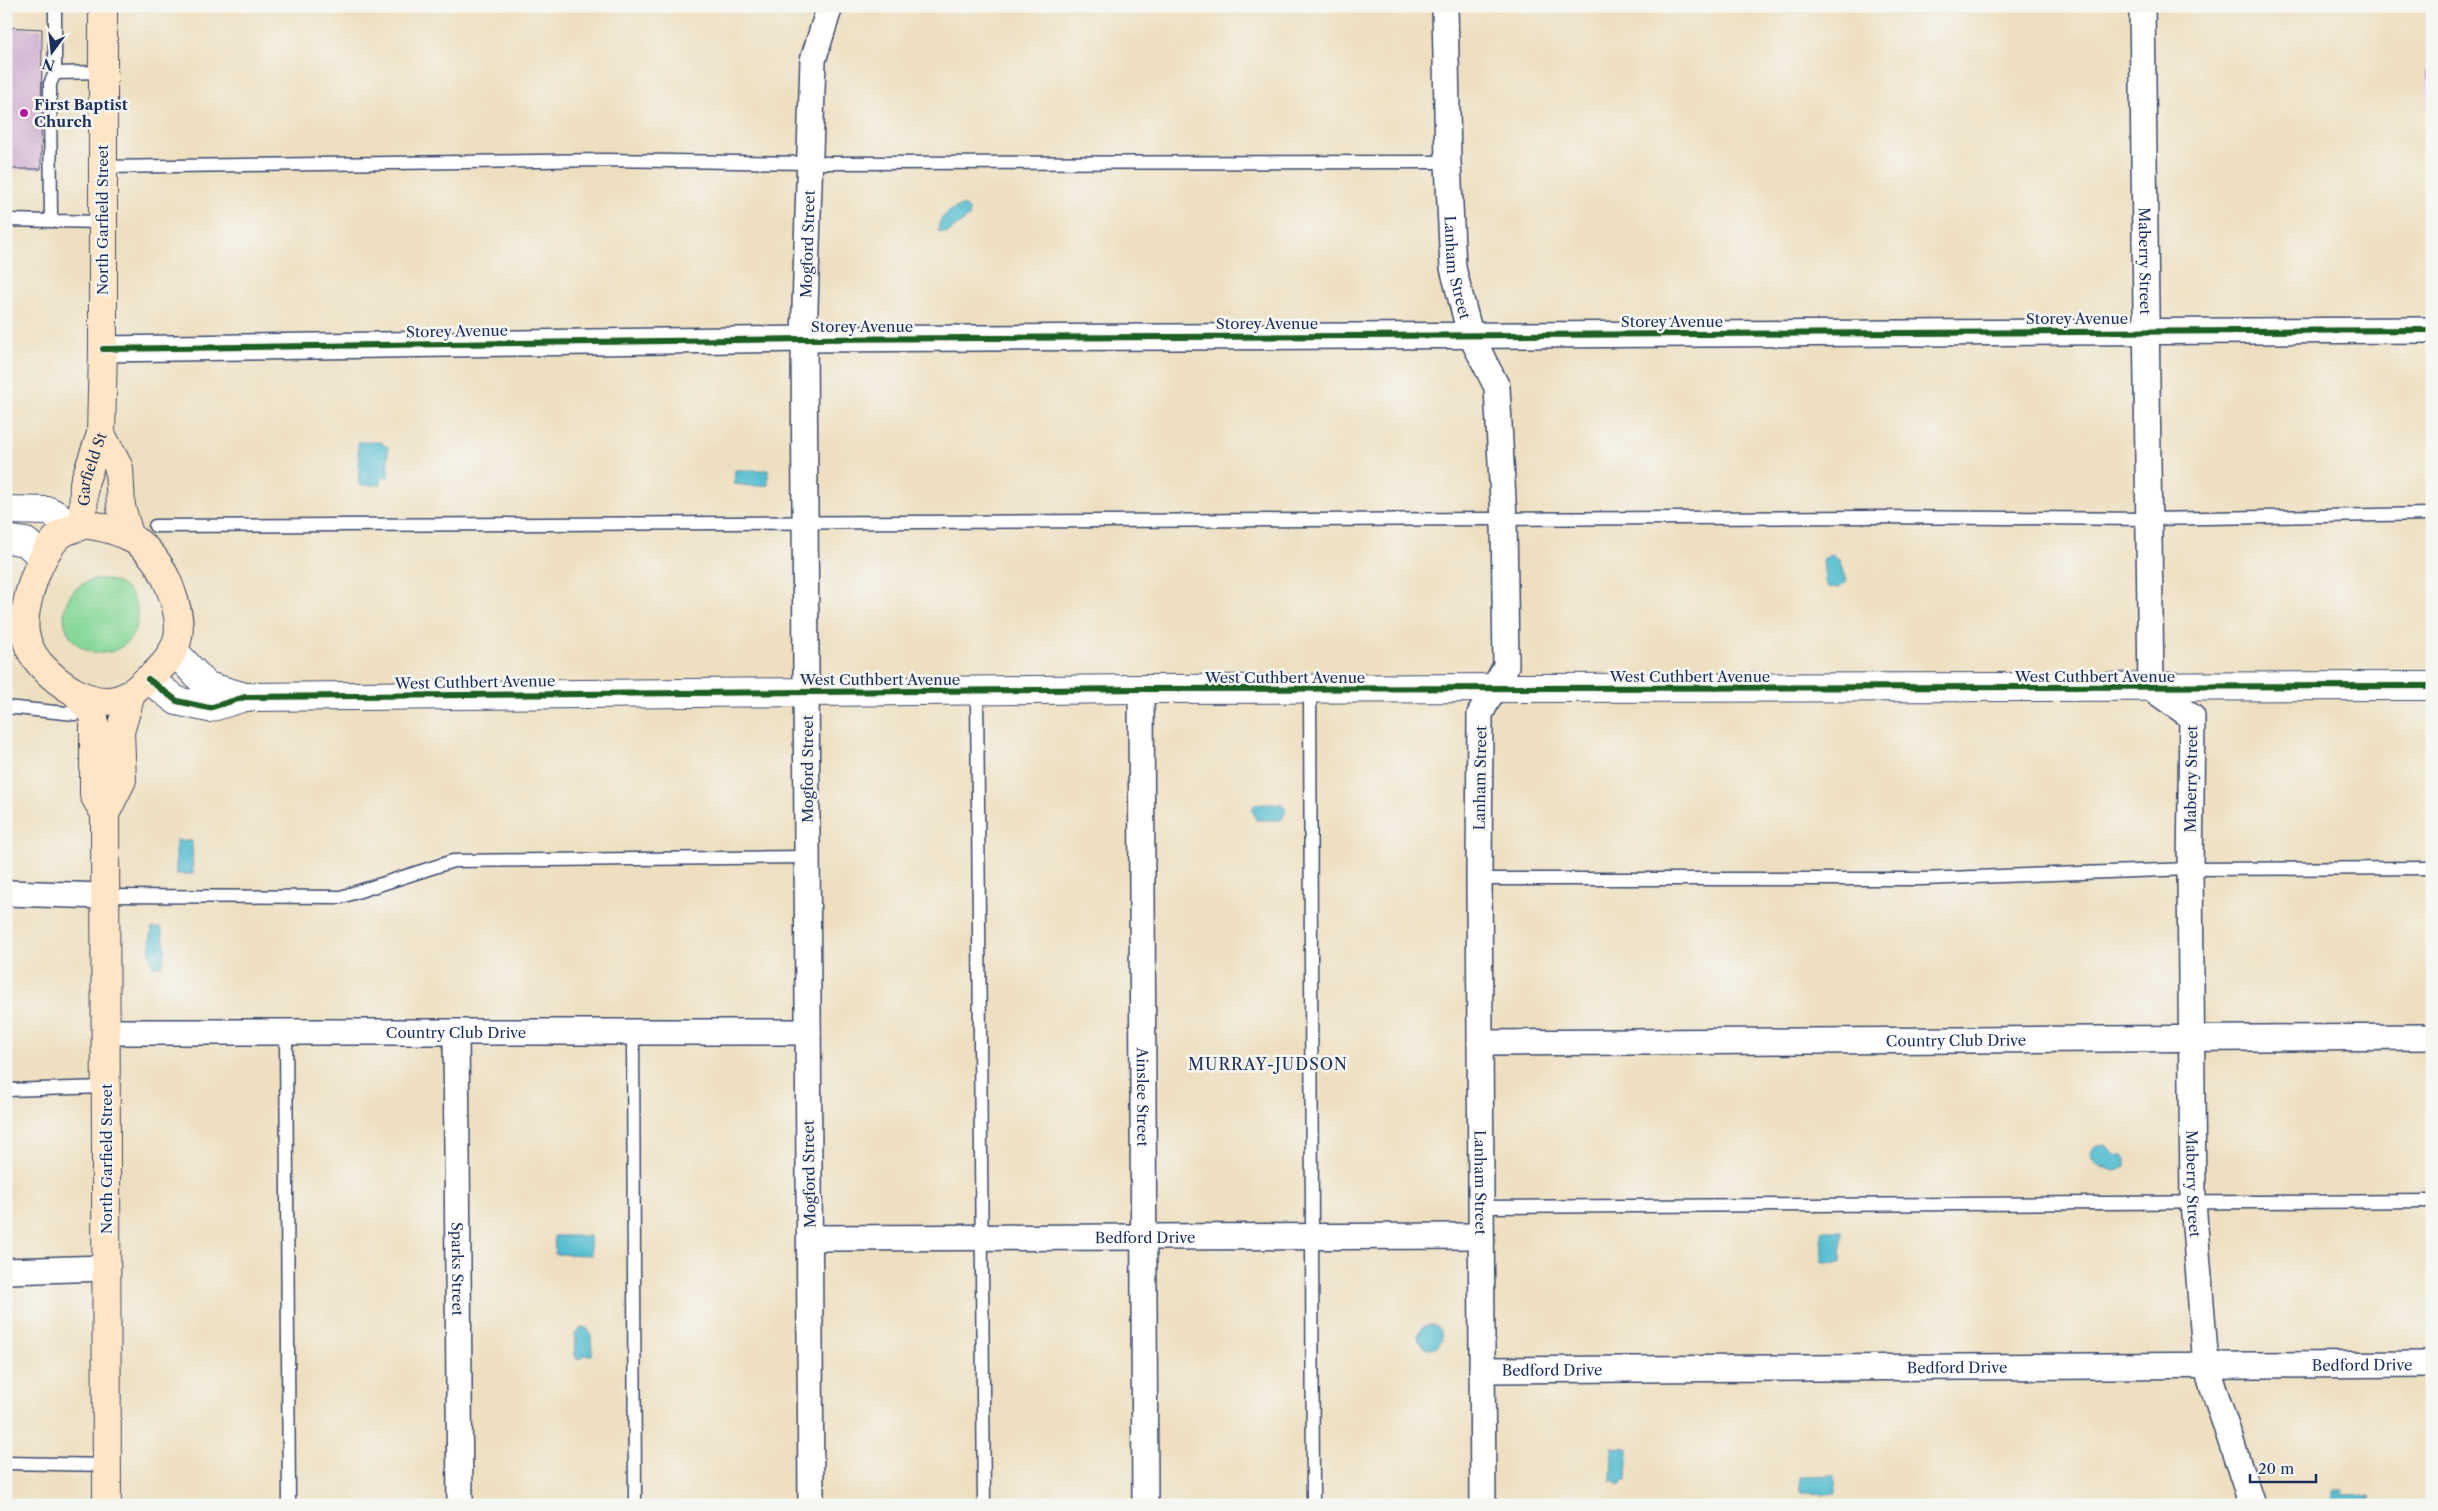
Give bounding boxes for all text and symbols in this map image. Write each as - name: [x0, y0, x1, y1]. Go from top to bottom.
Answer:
- north arrow: [28, 28, 78, 78]
- text: N: [40, 54, 57, 75]
- place label: First Baptist Church: [34, 95, 128, 131]
- marker: First Baptist Church: [18, 107, 30, 119]
- street label: North Garfield Street: [93, 144, 112, 295]
- street label: Mogford Street: [796, 189, 818, 298]
- street label: Maberry Street: [2135, 207, 2156, 316]
- street label: Lanham Street: [1441, 215, 1475, 322]
- street label: Storey Avenue: [2026, 309, 2128, 328]
- street label: Storey Avenue: [1621, 312, 1723, 331]
- street label: Storey Avenue: [1216, 314, 1318, 333]
- street label: Storey Avenue: [811, 317, 913, 336]
- street label: Storey Avenue: [406, 321, 508, 341]
- street label: Garfield St: [74, 429, 111, 506]
- street label: West Cuthbert Avenue: [1609, 667, 1770, 686]
- street label: West Cuthbert Avenue: [2014, 667, 2175, 686]
- street label: West Cuthbert Avenue: [1204, 668, 1365, 687]
- street label: West Cuthbert Avenue: [799, 670, 960, 689]
- street label: West Cuthbert Avenue: [394, 671, 555, 693]
- street label: Mogford Street: [798, 714, 817, 823]
- street label: Maberry Street: [2181, 724, 2201, 833]
- street label: Lanham Street: [1470, 725, 1490, 831]
- street label: Country Club Drive: [386, 1023, 526, 1042]
- street label: Country Club Drive: [1886, 1030, 2026, 1050]
- street label: Ainslee Street: [1133, 1046, 1153, 1147]
- district label: MURRAY-JUDSON: [1188, 1054, 1348, 1074]
- street label: North Garfield Street: [97, 1083, 116, 1234]
- street label: Mogford Street: [799, 1119, 819, 1228]
- street label: Lanham Street: [1471, 1130, 1491, 1236]
- street label: Maberry Street: [2183, 1130, 2205, 1239]
- street label: Sparks Street: [448, 1222, 468, 1317]
- street label: Bedford Drive: [1095, 1227, 1195, 1247]
- street label: Bedford Drive: [2312, 1355, 2412, 1374]
- street label: Bedford Drive: [1907, 1357, 2007, 1377]
- street label: Bedford Drive: [1502, 1360, 1602, 1379]
- scale bar: [2250, 1451, 2317, 1483]
- text: 20 m: [2258, 1459, 2294, 1478]

